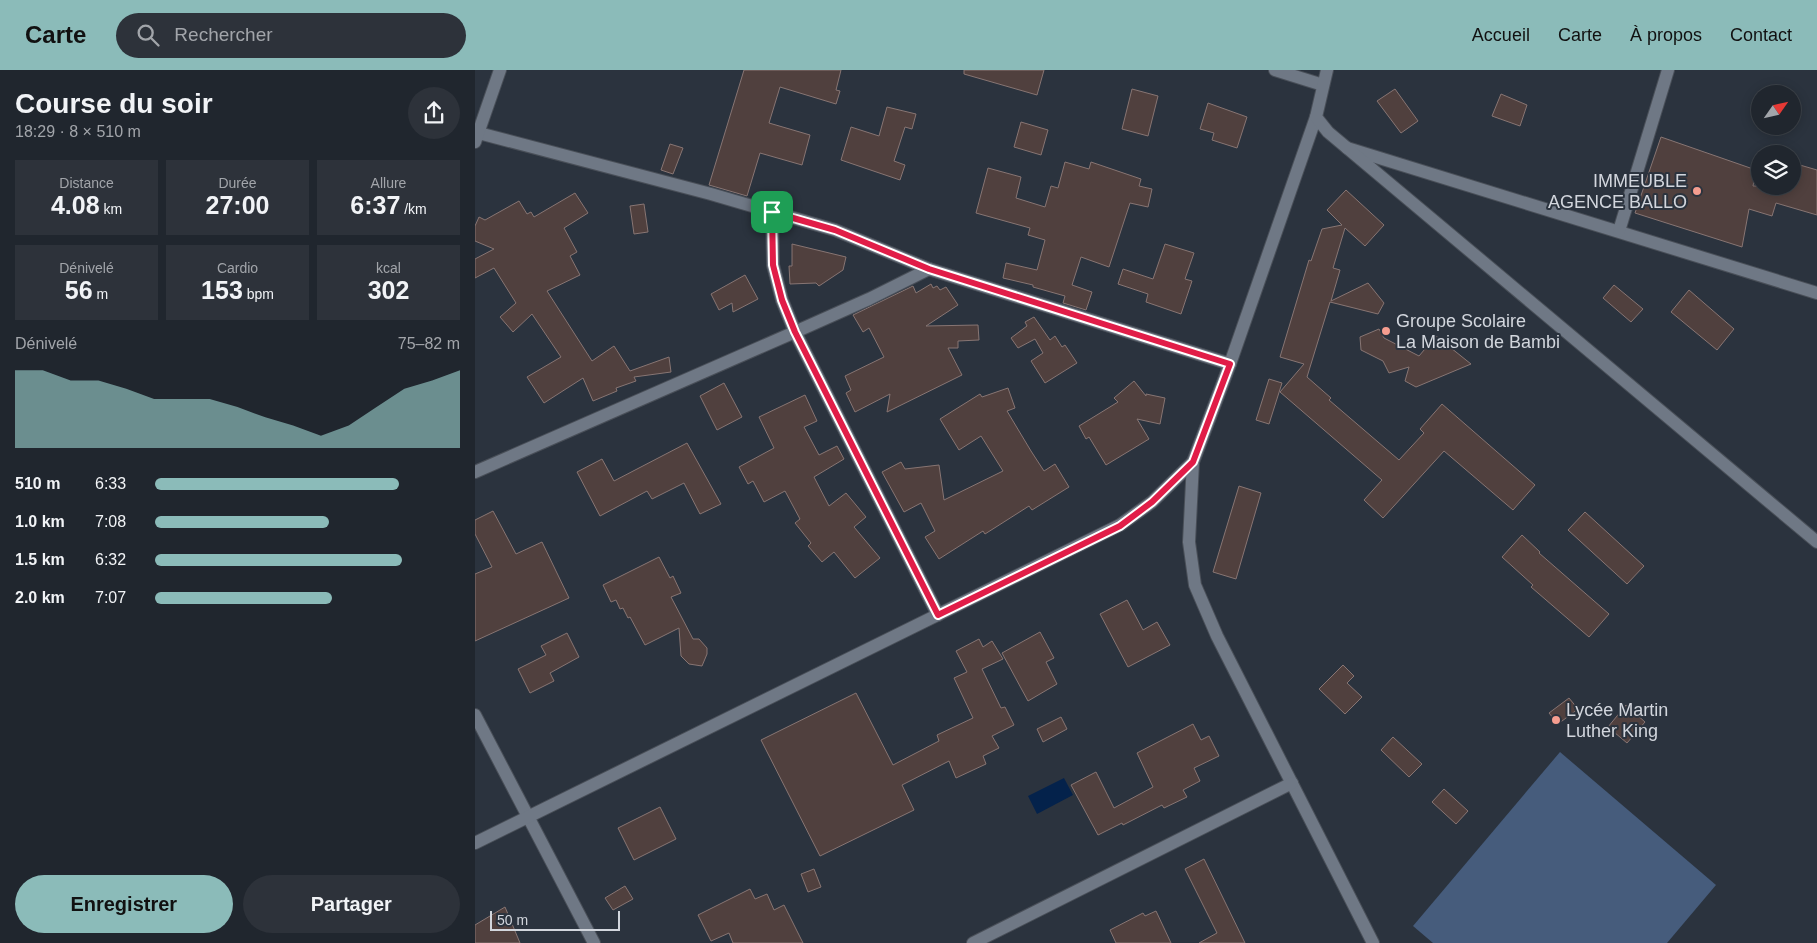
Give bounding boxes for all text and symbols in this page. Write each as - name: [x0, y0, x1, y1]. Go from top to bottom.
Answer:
- search box: [116, 13, 466, 58]
- text: Carte: [25, 21, 86, 48]
- icon: search: [134, 21, 162, 49]
- text: Rechercher: [174, 24, 273, 45]
- text: Accueil: [1472, 25, 1530, 45]
- text: Carte: [1558, 25, 1602, 45]
- text: À propos: [1630, 25, 1702, 45]
- text: Contact: [1730, 25, 1792, 45]
- north arrow: [1751, 85, 1801, 135]
- map controls: [1751, 85, 1801, 195]
- button: share: [408, 87, 460, 139]
- text: Course du soir: [15, 88, 213, 119]
- text: 18:29 · 8 × 510 m: [15, 123, 141, 140]
- button: layers: [1751, 145, 1801, 195]
- place label: IMMEUBLE AGENCE BALLO: [1548, 171, 1687, 212]
- text: Distance: [59, 175, 114, 191]
- text: Durée: [218, 175, 257, 191]
- text: Allure: [371, 175, 406, 191]
- marker: IMMEUBLE AGENCE BALLO: [1691, 185, 1703, 197]
- text: 4.08: [51, 191, 100, 219]
- text: 27:00: [206, 191, 269, 219]
- text: 6:37: [350, 191, 400, 219]
- pin: [751, 191, 793, 233]
- icon: arrive: [758, 198, 786, 226]
- text: km: [100, 201, 122, 217]
- text: /km: [400, 201, 427, 217]
- text: Dénivelé: [59, 260, 114, 276]
- text: Cardio: [217, 260, 258, 276]
- text: kcal: [376, 260, 401, 276]
- text: 56: [65, 276, 93, 304]
- text: 153: [201, 276, 243, 304]
- text: 302: [368, 276, 409, 304]
- text: m: [93, 286, 108, 302]
- text: bpm: [243, 286, 274, 302]
- place label: Groupe Scolaire La Maison de Bambi: [1396, 311, 1560, 352]
- marker: Groupe Scolaire La Maison de Bambi: [1380, 325, 1392, 337]
- text: Dénivelé: [15, 335, 77, 352]
- text: 75–82 m: [398, 335, 460, 352]
- text: 510 m: [15, 475, 60, 492]
- text: 6:33: [95, 475, 126, 492]
- text: 1.0 km: [15, 513, 65, 530]
- text: 7:08: [95, 513, 126, 530]
- text: 1.5 km: [15, 551, 65, 568]
- text: 6:32: [95, 551, 126, 568]
- text: 2.0 km: [15, 589, 65, 606]
- text: 7:07: [95, 589, 126, 606]
- place label: Lycée Martin Luther King: [1566, 700, 1668, 741]
- marker: Lycée Martin Luther King: [1550, 714, 1562, 726]
- button: Enregistrer: [15, 875, 233, 933]
- button: Partager: [243, 875, 460, 933]
- scale bar: [490, 908, 620, 931]
- text: 50 m: [497, 912, 528, 928]

